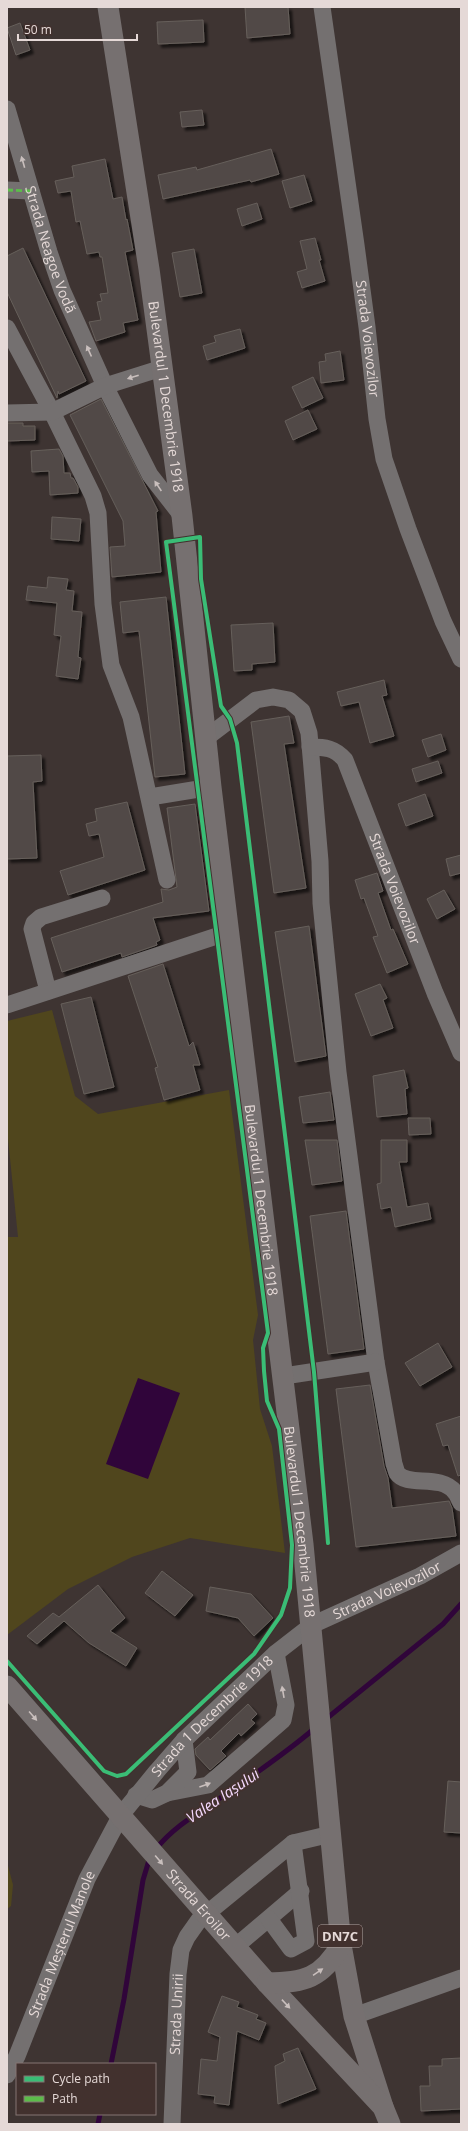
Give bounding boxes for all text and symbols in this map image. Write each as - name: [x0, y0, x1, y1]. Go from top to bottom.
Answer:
- scale bar: [18, 16, 137, 42]
- text: 50 m: [24, 21, 52, 38]
- one-way arrow: [20, 156, 26, 168]
- street label: Strada Neagoe Vodă: [21, 183, 81, 316]
- street label: Strada Voievozilor: [352, 279, 385, 398]
- street label: Bulevardul 1 Decembrie 1918: [144, 300, 189, 493]
- one-way arrow: [86, 345, 92, 356]
- one-way arrow: [127, 374, 139, 380]
- one-way arrow: [154, 481, 162, 491]
- street label: Strada Voievozilor: [365, 830, 425, 947]
- street label: Bulevardul 1 Decembrie 1918: [241, 1103, 283, 1297]
- street label: Bulevardul 1 Decembrie 1918: [280, 1425, 320, 1618]
- street label: Strada Voievozilor: [329, 1556, 444, 1623]
- street label: Strada 1 Decembrie 1918: [146, 1651, 277, 1780]
- one-way arrow: [280, 1686, 286, 1698]
- one-way arrow: [28, 1710, 37, 1721]
- water label: Valea Iașului: [182, 1763, 263, 1827]
- one-way arrow: [199, 1781, 211, 1788]
- one-way arrow: [155, 1854, 164, 1865]
- street label: Strada Eroilor: [162, 1865, 236, 1945]
- street label: Strada Meșterul Manole: [23, 1867, 99, 2020]
- road number: DN7C: [318, 1925, 362, 1947]
- one-way arrow: [312, 1968, 323, 1976]
- street label: Strada Unirii: [165, 1973, 187, 2055]
- one-way arrow: [282, 1998, 291, 2009]
- legend: [16, 2063, 156, 2115]
- text: Cycle path: [52, 2070, 110, 2087]
- text: Path: [52, 2090, 78, 2107]

